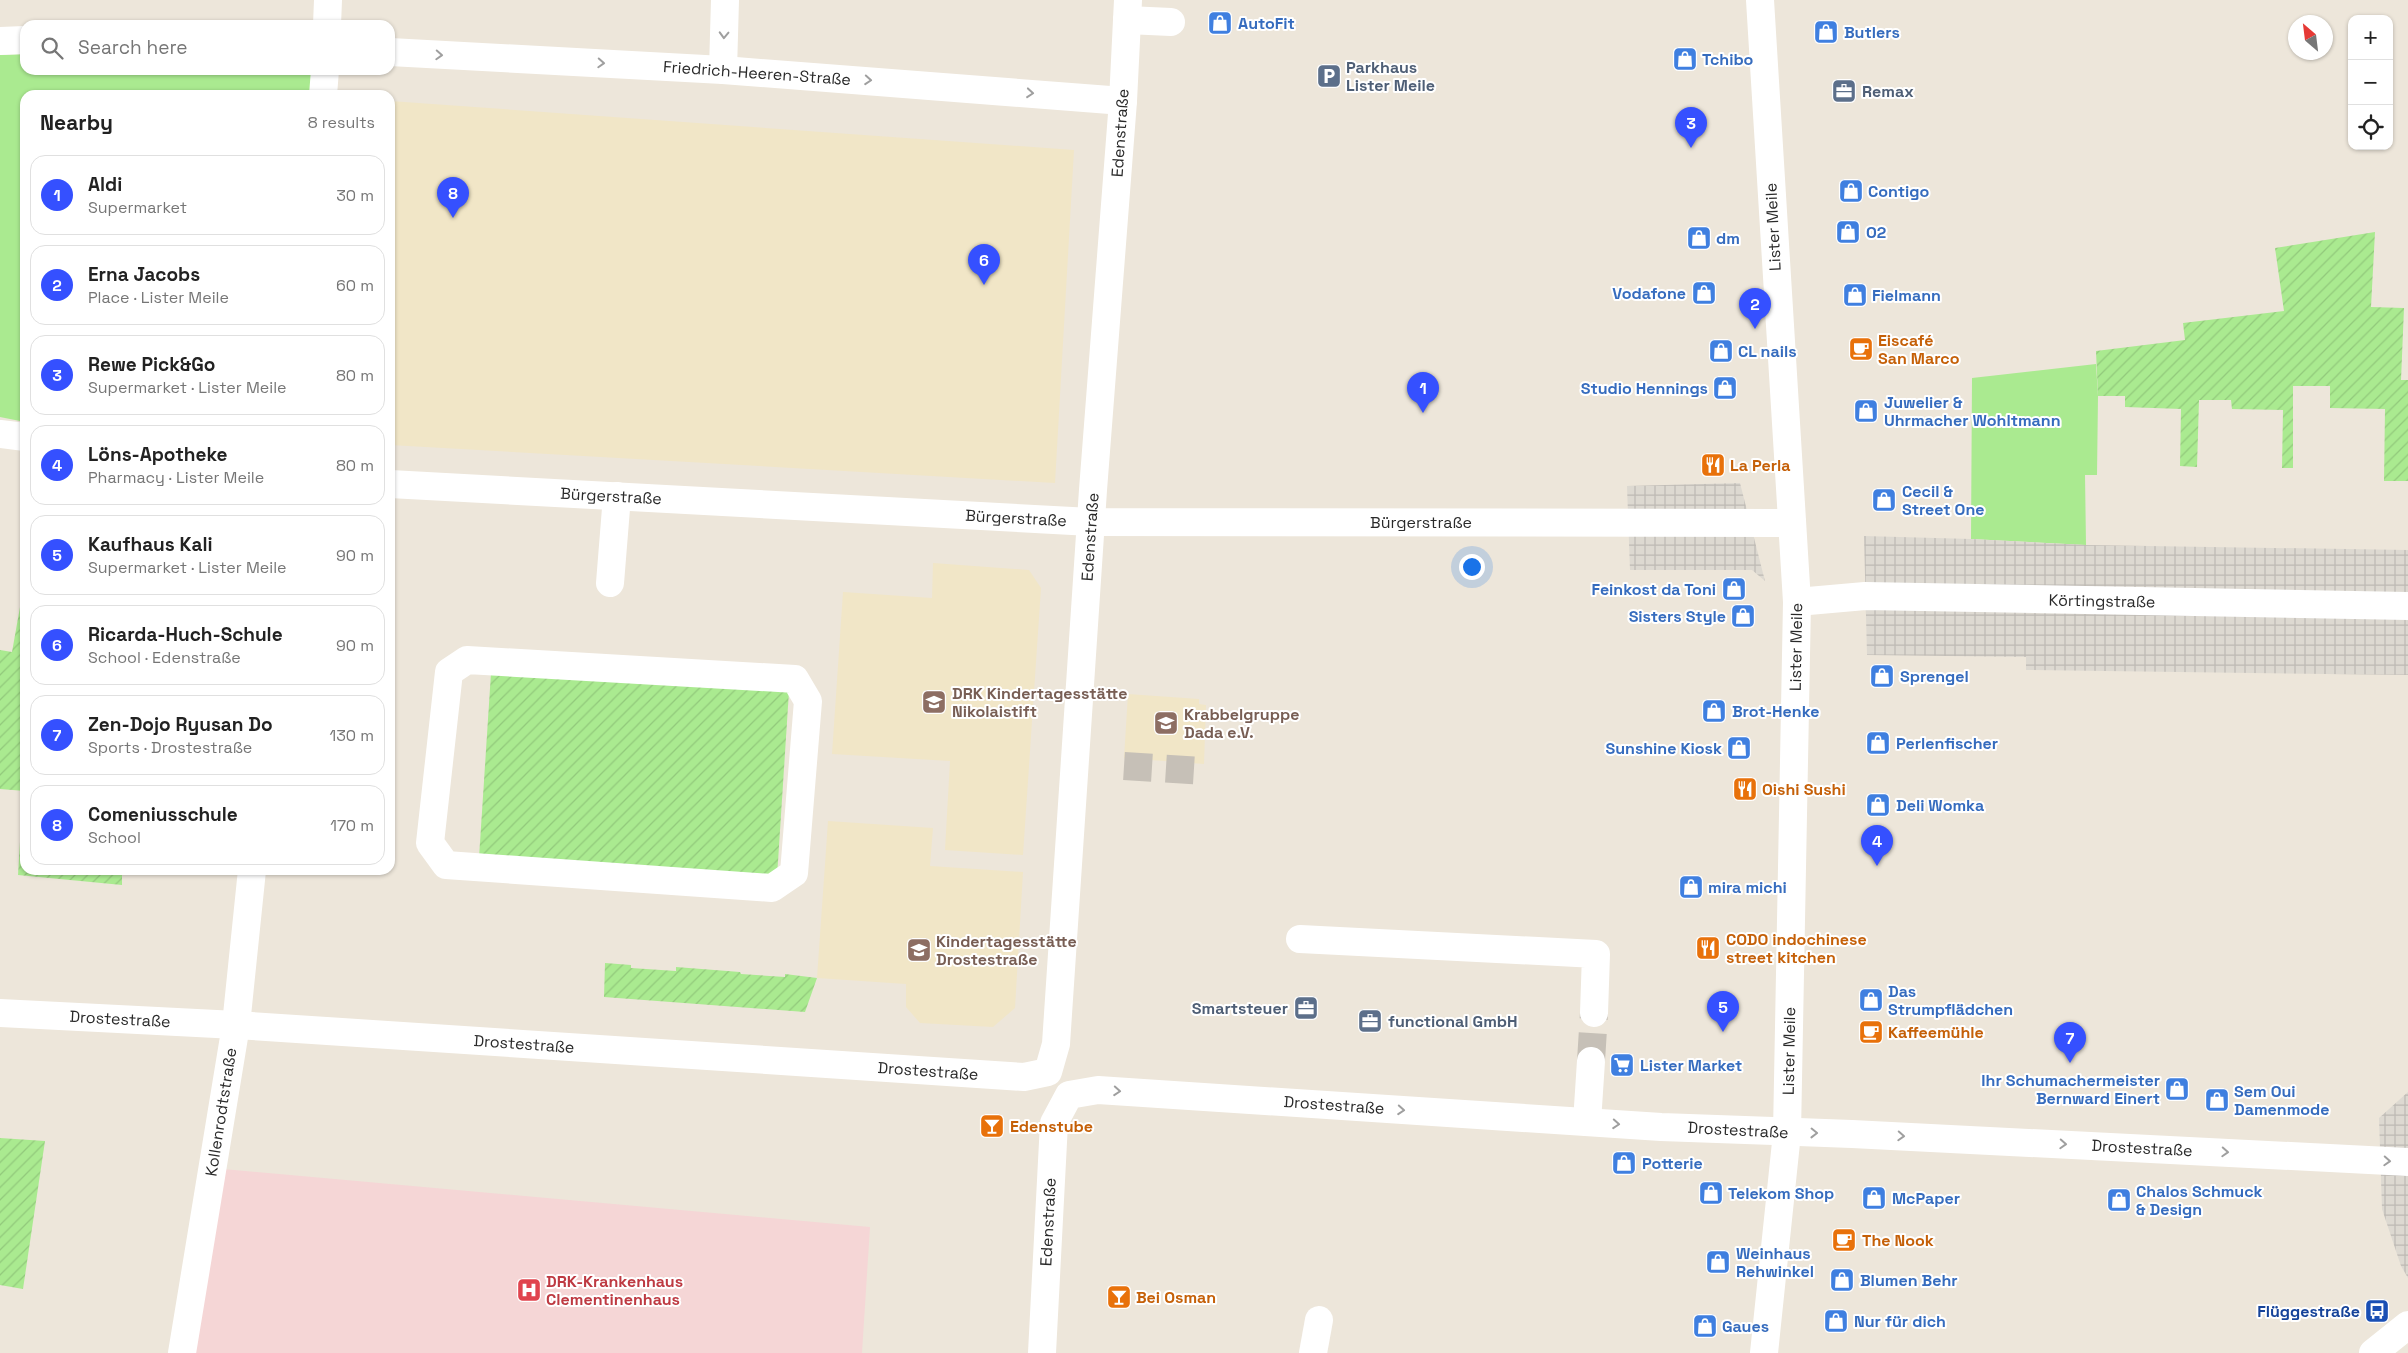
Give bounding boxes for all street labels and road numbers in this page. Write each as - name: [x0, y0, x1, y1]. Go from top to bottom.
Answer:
- street label: Friedrich-Heeren-Straße: [662, 56, 852, 90]
- street label: Edenstraße: [1106, 88, 1134, 178]
- street label: Lister Meile: [1760, 182, 1786, 272]
- street label: Bürgerstraße: [560, 483, 662, 509]
- street label: Edenstraße: [1076, 492, 1104, 582]
- street label: Bürgerstraße: [965, 505, 1067, 531]
- street label: Bürgerstraße: [1370, 512, 1472, 533]
- street label: Körtingstraße: [2048, 590, 2156, 612]
- street label: Lister Meile: [1785, 603, 1807, 691]
- street label: Drostestraße: [69, 1006, 171, 1032]
- street label: Lister Meile: [1778, 1007, 1800, 1095]
- street label: Drostestraße: [473, 1030, 575, 1058]
- street label: Kollenrodtstraße: [200, 1046, 242, 1178]
- street label: Drostestraße: [877, 1057, 979, 1085]
- street label: Drostestraße: [1283, 1091, 1385, 1119]
- street label: Drostestraße: [1687, 1117, 1789, 1143]
- street label: Drostestraße: [2091, 1135, 2193, 1161]
- street label: Edenstraße: [1035, 1177, 1061, 1267]

